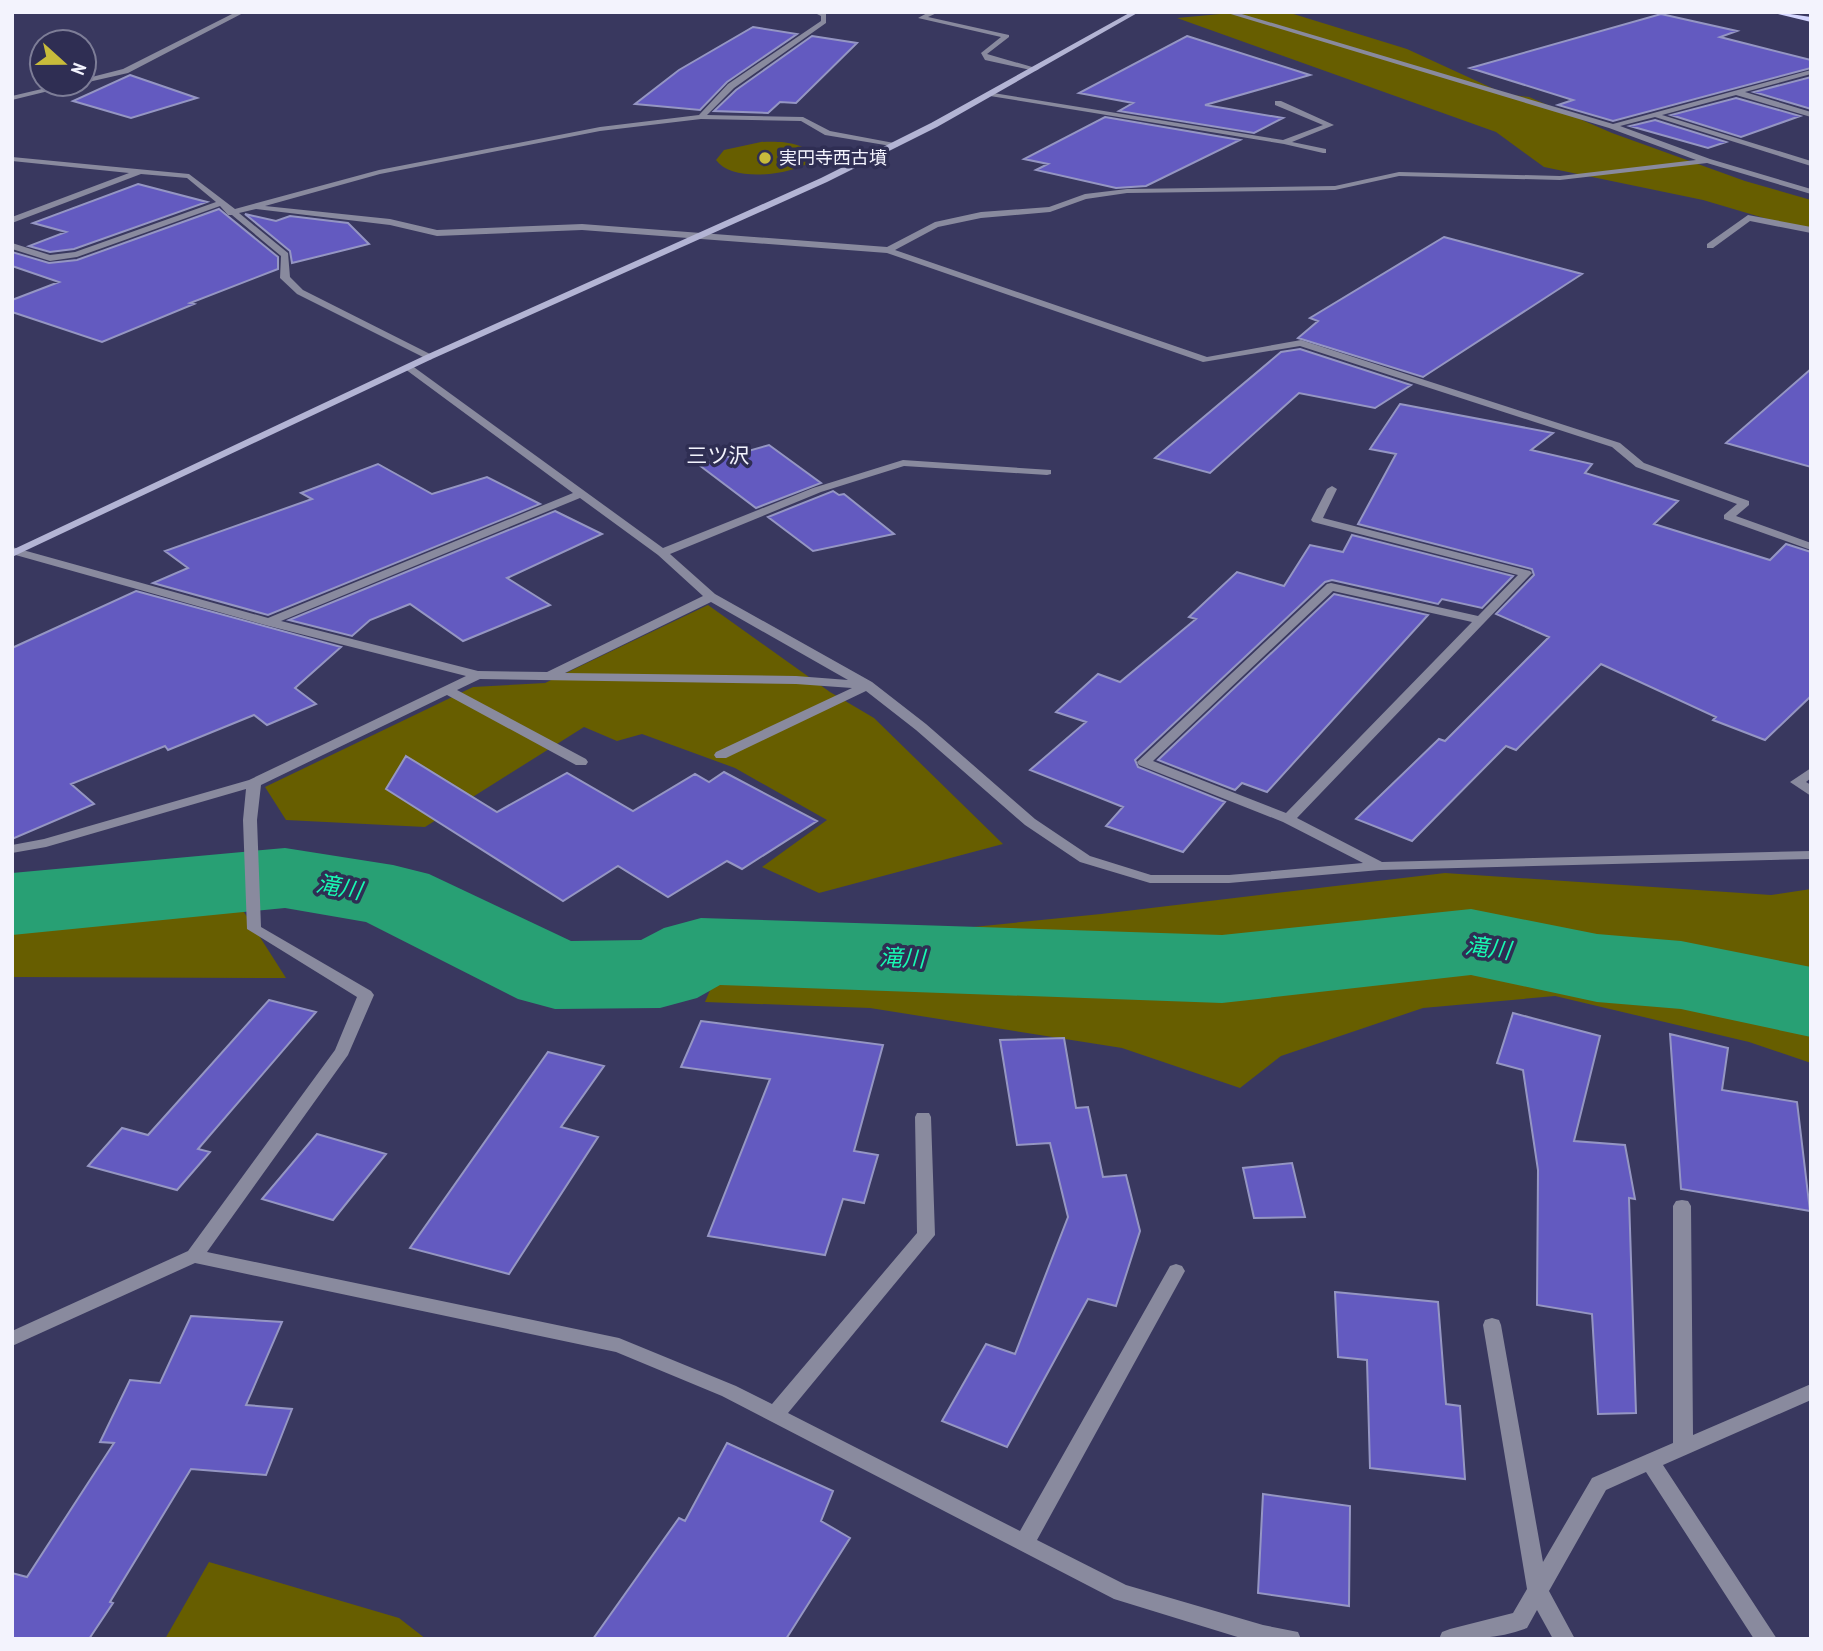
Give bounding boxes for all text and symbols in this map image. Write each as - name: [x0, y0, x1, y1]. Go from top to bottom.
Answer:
- north arrow: [28, 28, 98, 98]
- text: N: [66, 60, 92, 78]
- place label: 実円寺西古墳: [779, 146, 887, 169]
- marker: 実円寺西古墳: [757, 150, 773, 166]
- district label: 三ツ沢: [687, 442, 750, 469]
- water label: 滝川: [314, 868, 367, 905]
- water label: 滝川: [1463, 930, 1516, 965]
- water label: 滝川: [879, 942, 929, 973]

